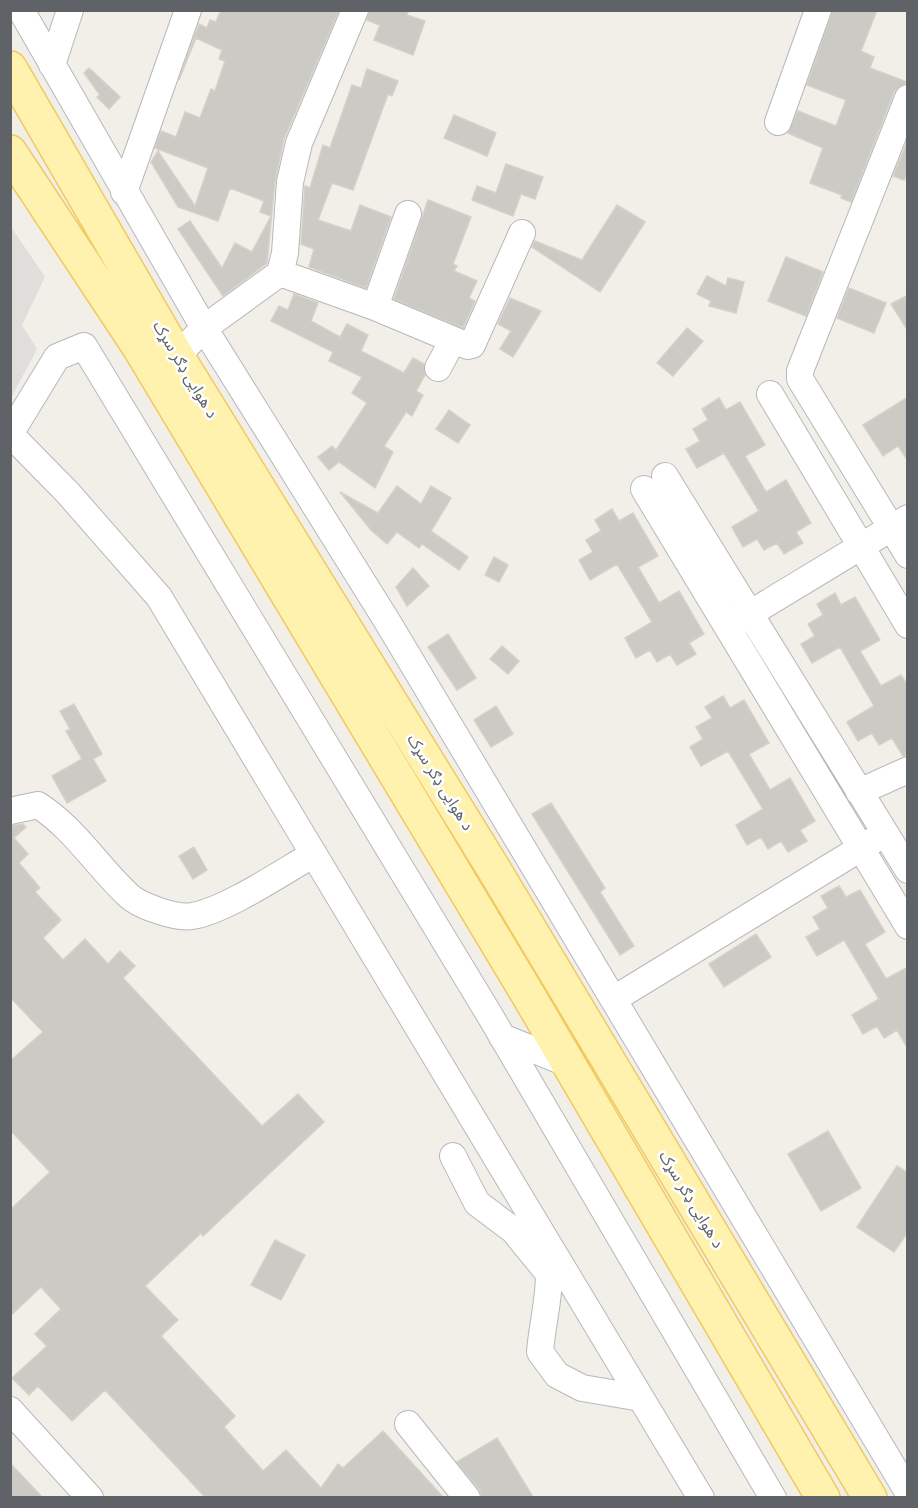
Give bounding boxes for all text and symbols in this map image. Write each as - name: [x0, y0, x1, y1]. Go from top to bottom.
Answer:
- street label: د هوایی ډګر سړک: [148, 316, 224, 422]
- street label: د هوایی ډګر سړک: [403, 730, 479, 834]
- street label: د هوایی ډګر سړک: [654, 1146, 730, 1252]

